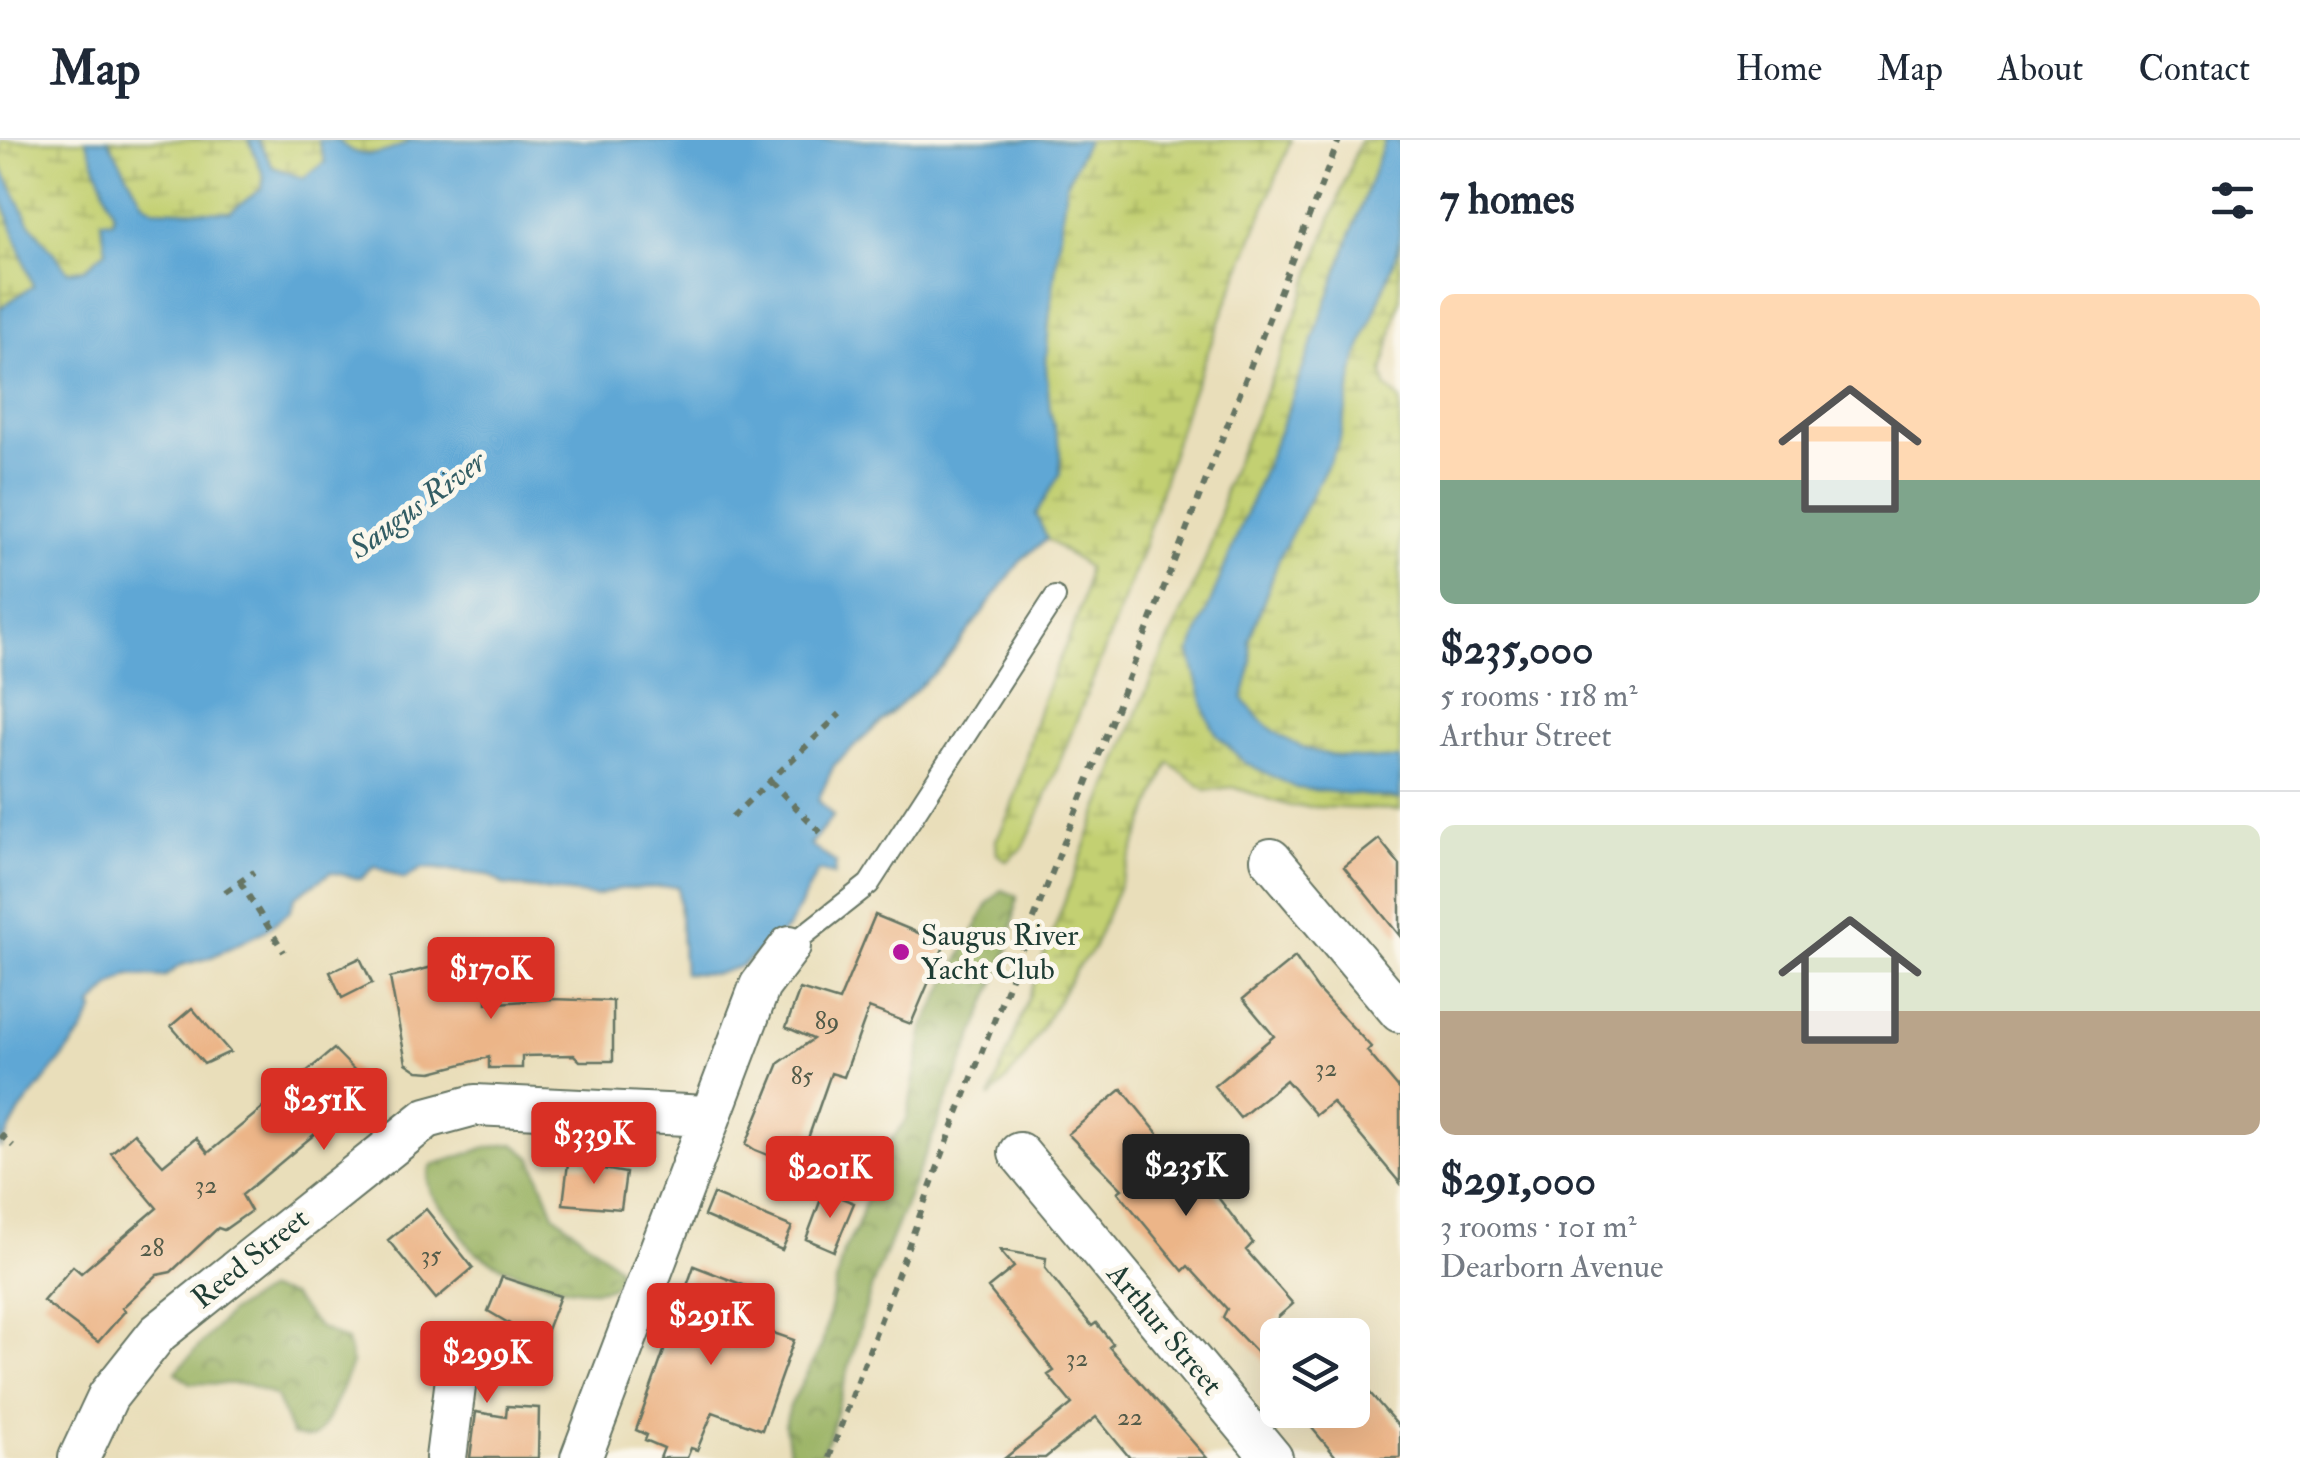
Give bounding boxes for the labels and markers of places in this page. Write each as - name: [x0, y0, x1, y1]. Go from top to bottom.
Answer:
- place label: Saugus River Yacht Club: [921, 917, 1078, 988]
- pin: $170K: [421, 937, 561, 1022]
- marker: Saugus River Yacht Club: [890, 941, 912, 963]
- pin: $251K: [254, 1068, 394, 1153]
- pin: $339K: [524, 1102, 664, 1187]
- pin: $235K: [1116, 1134, 1256, 1219]
- pin: $201K: [760, 1136, 900, 1221]
- pin: $291K: [641, 1283, 781, 1368]
- pin: $299K: [417, 1321, 557, 1406]

